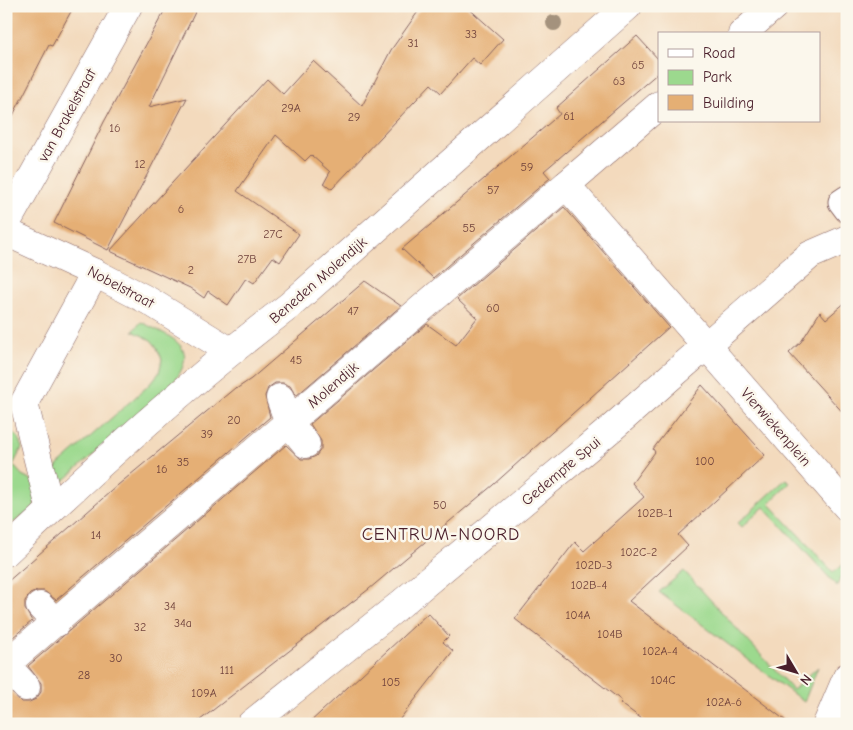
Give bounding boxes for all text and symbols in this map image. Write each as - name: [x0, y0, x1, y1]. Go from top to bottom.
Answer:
- house number: 33: [465, 27, 477, 41]
- legend: [658, 32, 820, 122]
- house number: 31: [408, 36, 419, 50]
- text: Road: [703, 44, 735, 62]
- house number: 65: [631, 58, 645, 72]
- street label: van Brakelstraat: [34, 65, 100, 165]
- text: Park: [703, 68, 732, 86]
- house number: 63: [613, 74, 625, 88]
- text: Building: [703, 94, 754, 112]
- house number: 29A: [281, 101, 301, 115]
- house number: 61: [563, 109, 575, 123]
- house number: 29: [348, 110, 360, 124]
- house number: 16: [109, 121, 121, 135]
- house number: 12: [134, 157, 146, 171]
- house number: 59: [521, 160, 533, 174]
- house number: 57: [487, 183, 499, 197]
- house number: 6: [178, 202, 184, 216]
- house number: 55: [462, 221, 476, 235]
- house number: 27C: [263, 227, 283, 241]
- street label: Beneden Molendijk: [266, 232, 371, 327]
- house number: 27B: [237, 252, 257, 266]
- street label: Nobelstraat: [85, 262, 158, 312]
- house number: 2: [188, 263, 194, 277]
- house number: 60: [486, 301, 500, 315]
- house number: 47: [347, 304, 359, 318]
- house number: 45: [290, 353, 302, 367]
- street label: Molendijk: [304, 357, 363, 412]
- street label: Vierwiekenplein: [737, 384, 815, 470]
- house number: 20: [227, 413, 241, 427]
- house number: 39: [201, 427, 213, 441]
- street label: Gedempte Spui: [518, 433, 604, 509]
- house number: 100: [695, 454, 715, 468]
- house number: 35: [177, 455, 189, 469]
- house number: 16: [156, 462, 168, 476]
- house number: 50: [433, 498, 447, 512]
- house number: 102B-1: [637, 506, 673, 520]
- district label: CENTRUM-NOORD: [362, 524, 520, 545]
- house number: 14: [91, 528, 101, 542]
- house number: 102C-2: [621, 545, 657, 559]
- house number: 102D-3: [576, 558, 612, 572]
- house number: 102B-4: [571, 578, 607, 592]
- house number: 34: [164, 599, 176, 613]
- house number: 104A: [566, 608, 590, 622]
- house number: 34a: [174, 616, 192, 630]
- house number: 32: [134, 620, 146, 634]
- house number: 104B: [597, 627, 623, 641]
- house number: 102A-4: [642, 644, 678, 658]
- north arrow: [770, 648, 820, 698]
- house number: 30: [109, 651, 123, 665]
- house number: 111: [220, 663, 234, 677]
- house number: 28: [78, 668, 90, 682]
- text: N: [796, 671, 815, 689]
- house number: 104C: [650, 673, 676, 687]
- house number: 105: [382, 675, 400, 689]
- house number: 109A: [191, 686, 217, 700]
- house number: 102A-6: [706, 695, 742, 709]

